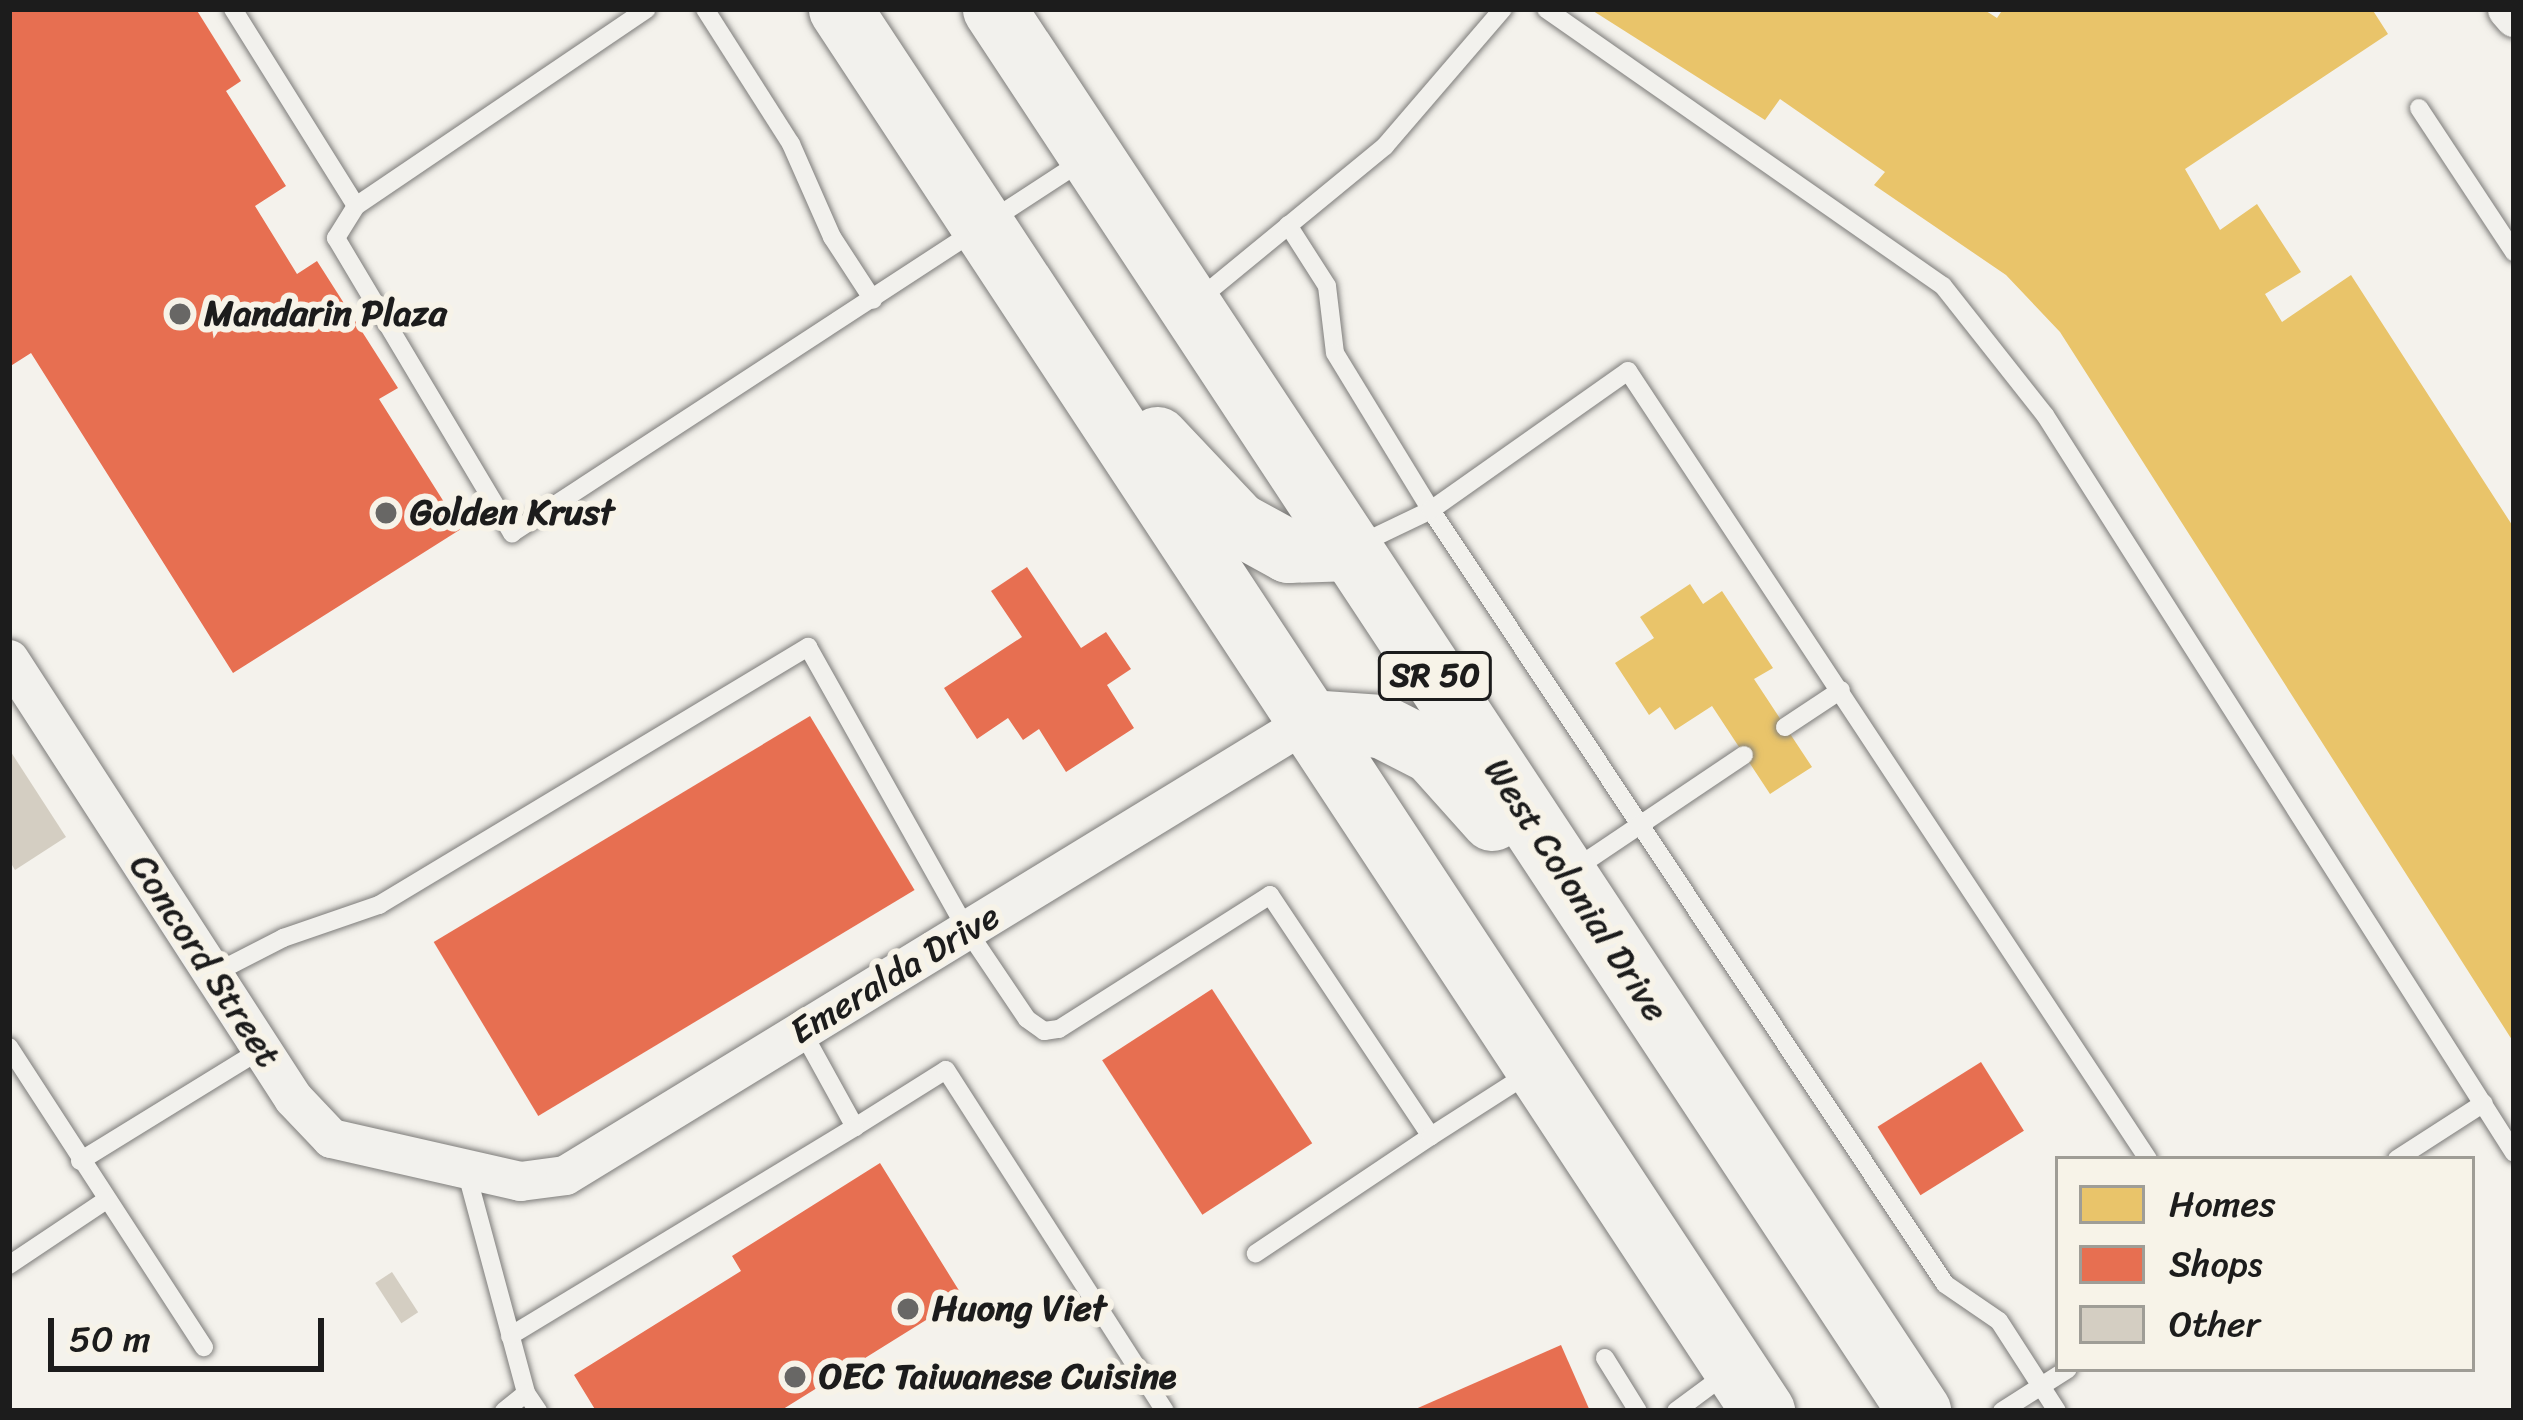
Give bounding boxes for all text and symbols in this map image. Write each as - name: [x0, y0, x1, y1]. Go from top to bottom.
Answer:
- place label: Mandarin Plaza: [204, 292, 447, 336]
- marker: Mandarin Plaza: [167, 301, 193, 327]
- place label: Golden Krust: [410, 491, 614, 535]
- marker: Golden Krust: [373, 500, 399, 526]
- road number: SR 50: [1375, 649, 1495, 703]
- street label: West Colonial Drive: [1475, 750, 1677, 1030]
- street label: Concord Street: [120, 847, 290, 1075]
- street label: Emeralda Drive: [782, 894, 1008, 1054]
- legend: [2055, 1156, 2475, 1372]
- text: Homes: [2169, 1172, 2276, 1236]
- text: Shops: [2169, 1232, 2263, 1296]
- place label: Huong Viet: [932, 1287, 1108, 1331]
- text: Other: [2169, 1292, 2260, 1356]
- scale bar: [54, 1294, 330, 1368]
- marker: Huong Viet: [895, 1296, 921, 1322]
- text: 50 m: [69, 1307, 151, 1371]
- place label: OEC Taiwanese Cuisine: [819, 1355, 1178, 1399]
- marker: OEC Taiwanese Cuisine: [782, 1364, 808, 1390]

